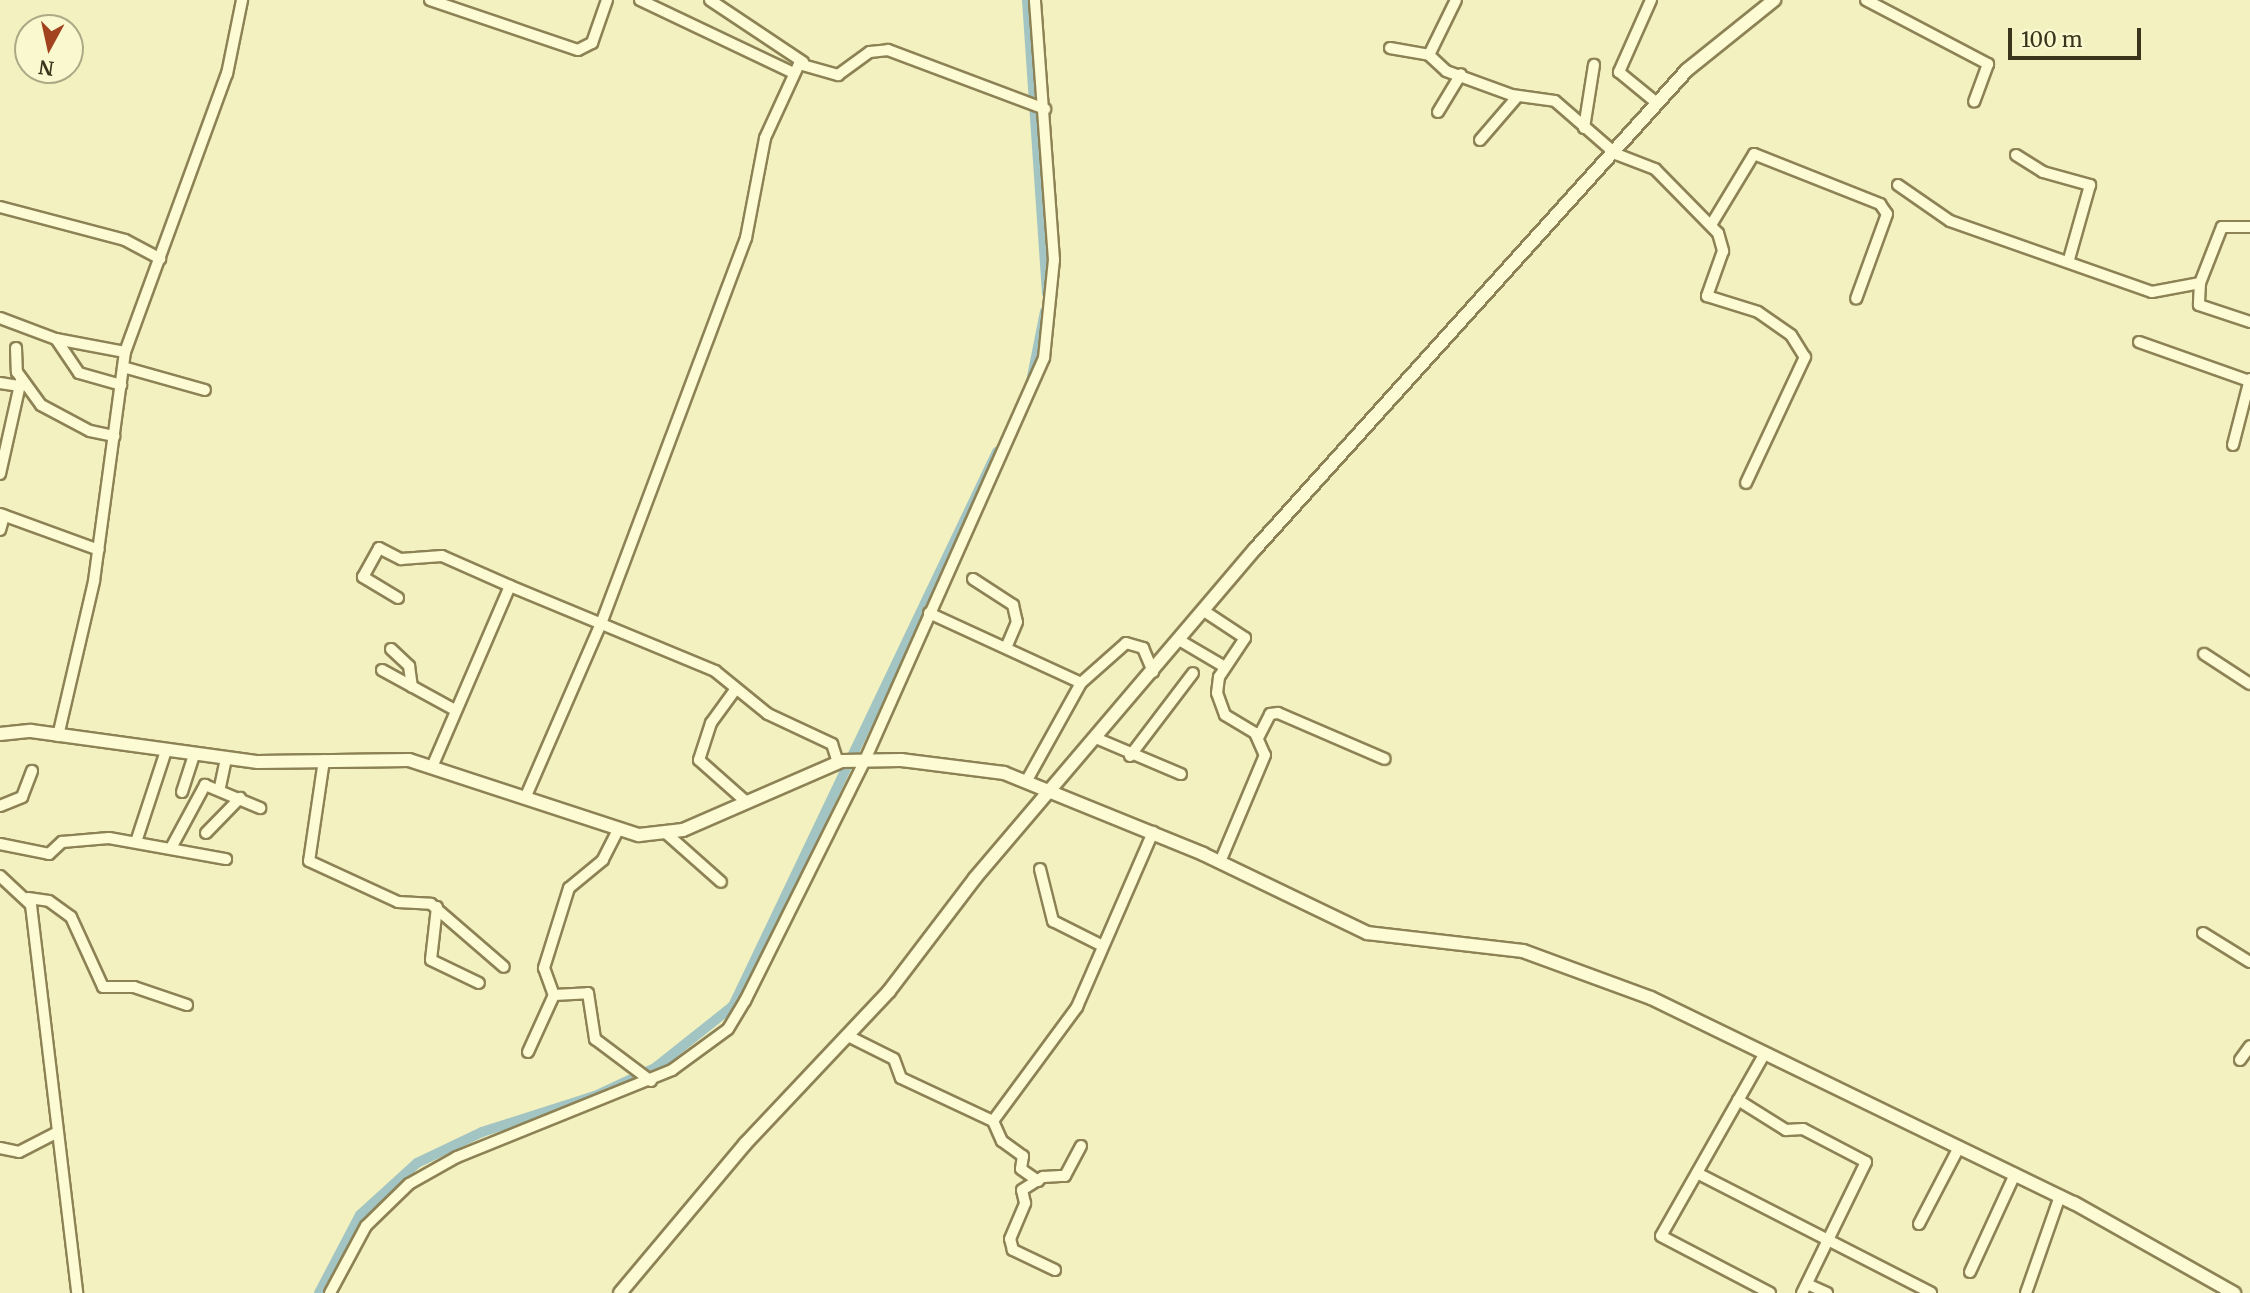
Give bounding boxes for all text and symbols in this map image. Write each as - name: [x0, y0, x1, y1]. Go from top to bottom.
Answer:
- north arrow: [14, 14, 84, 84]
- scale bar: [2012, 14, 2145, 58]
- text: 100 m: [2021, 26, 2083, 53]
- text: N: [37, 55, 55, 81]

